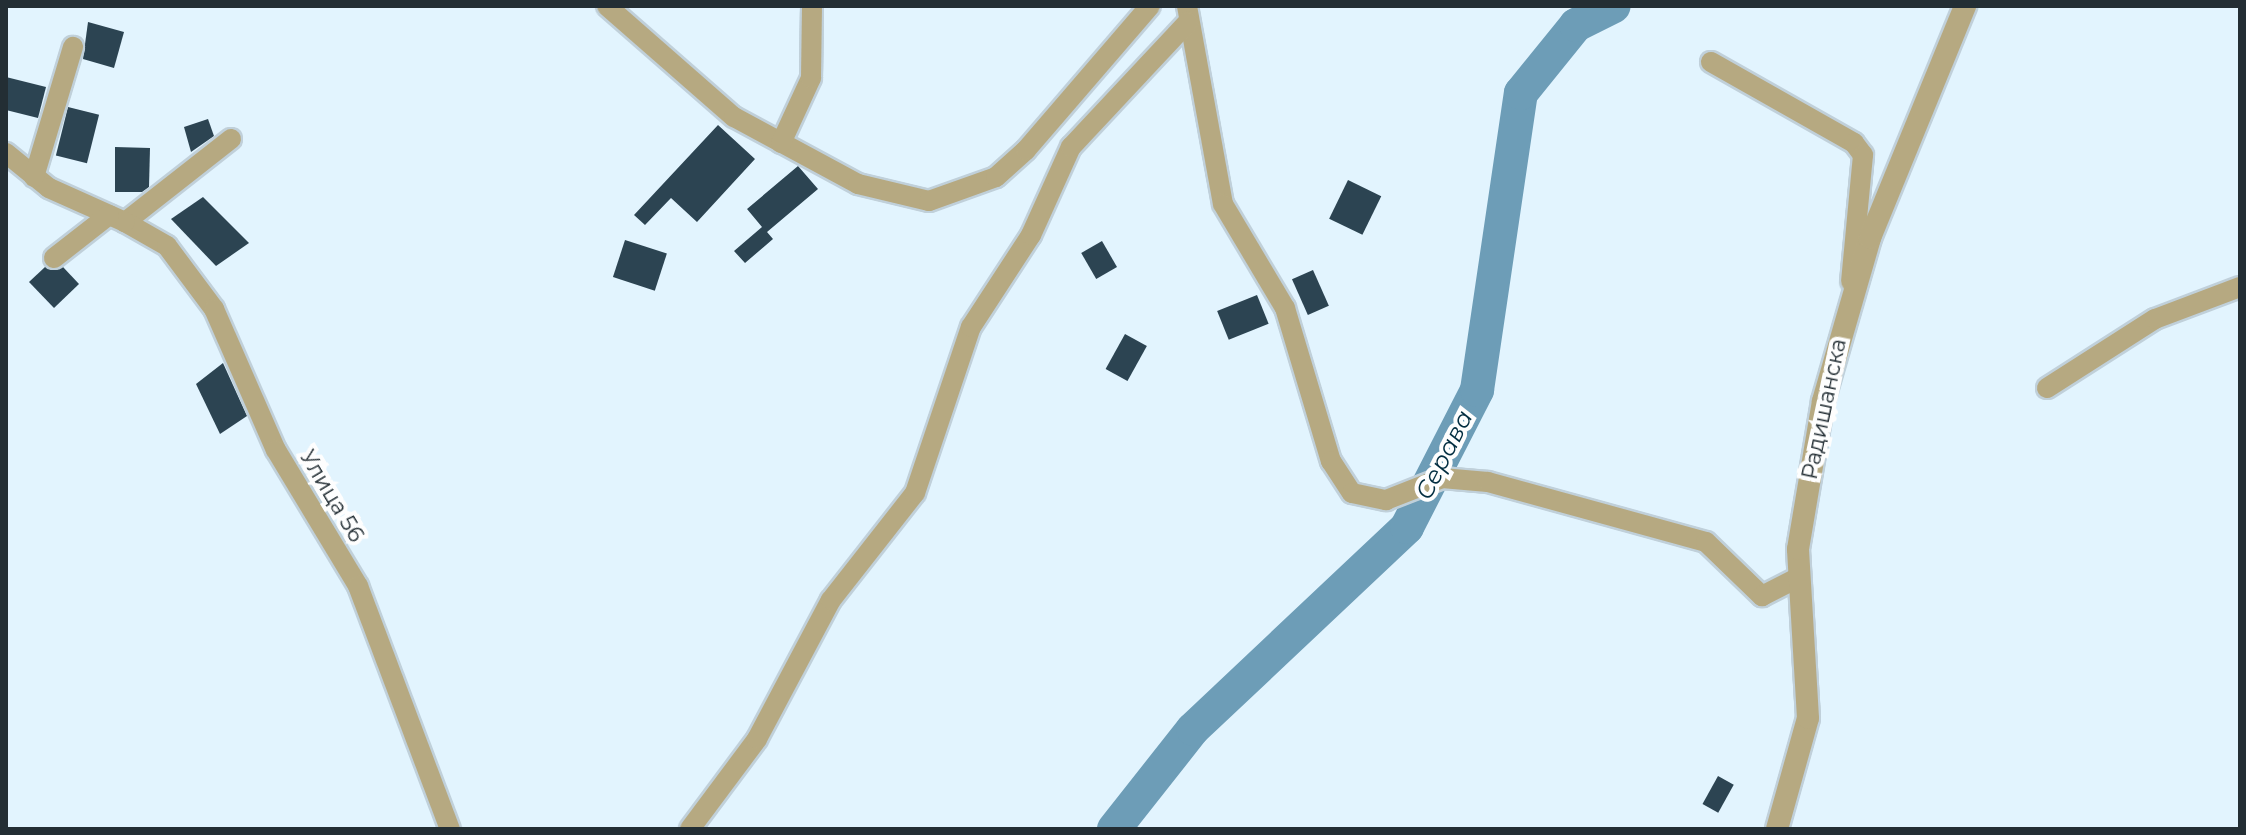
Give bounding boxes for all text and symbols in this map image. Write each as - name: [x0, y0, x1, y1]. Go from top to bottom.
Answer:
- street label: Радишанска: [1796, 336, 1852, 482]
- water label: Серава: [1409, 406, 1479, 504]
- street label: Улица 56: [294, 445, 370, 547]

